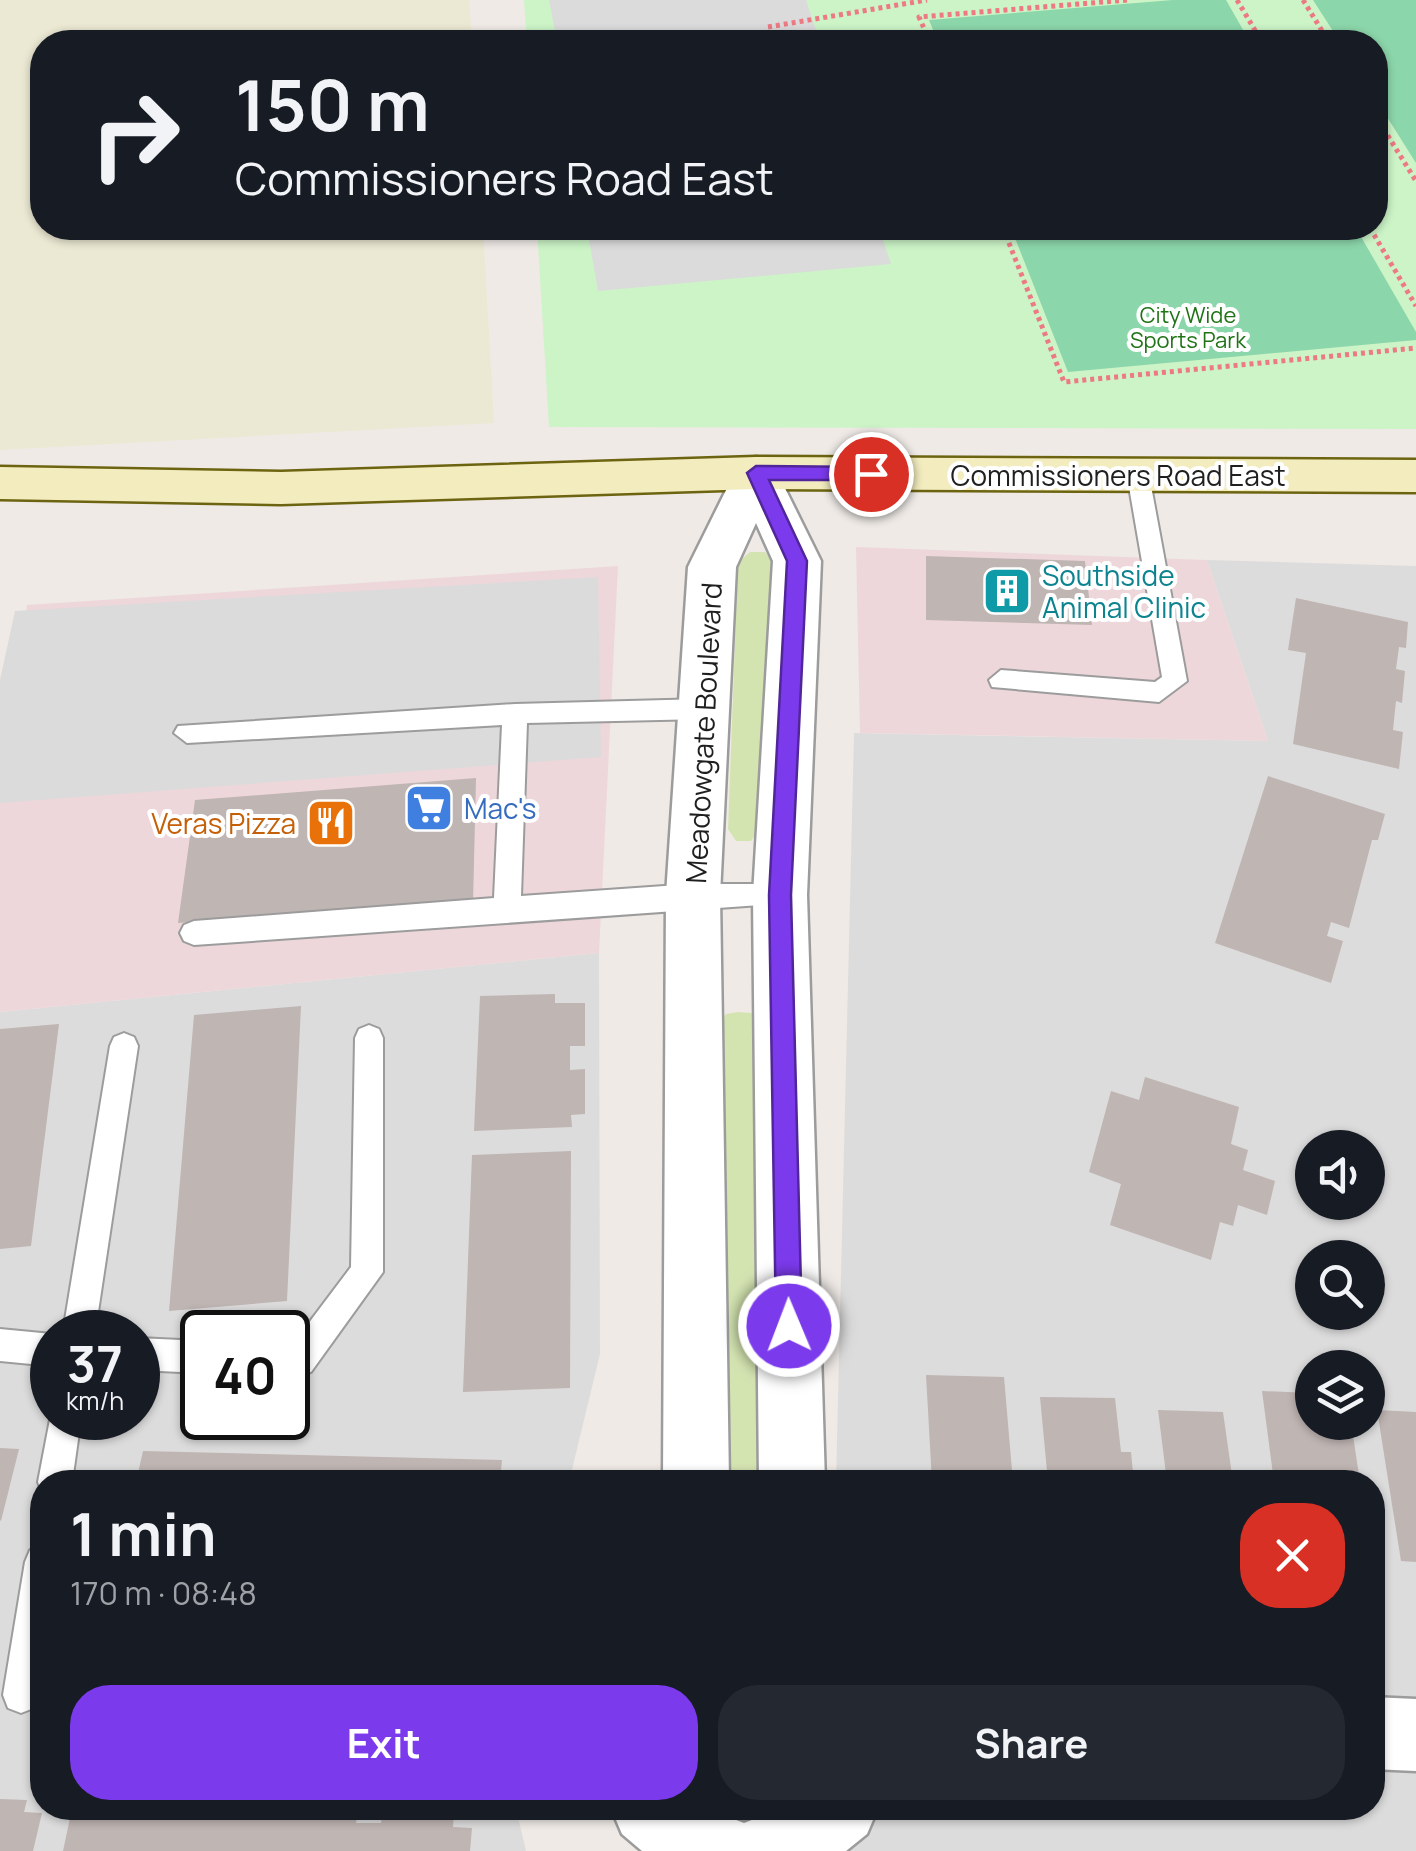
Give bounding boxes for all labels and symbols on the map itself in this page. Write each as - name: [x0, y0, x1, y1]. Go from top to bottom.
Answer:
- park label: City Wide Sports Park: [1130, 300, 1247, 355]
- pin: [829, 432, 914, 517]
- street label: Commissioners Road East: [950, 456, 1286, 494]
- place label: Southside Animal Clinic: [1042, 556, 1206, 626]
- building icon: Southside Animal Clinic: [981, 565, 1033, 617]
- street label: Meadowgate Boulevard: [676, 581, 730, 885]
- supermarket icon: Mac's: [403, 782, 455, 834]
- place label: Mac's: [464, 789, 536, 827]
- restaurant icon: Veras Pizza: [305, 797, 357, 849]
- place label: Veras Pizza: [151, 804, 296, 842]
- position arrow: [737, 1274, 841, 1378]
- speed limit sign: 40: [180, 1310, 310, 1440]

